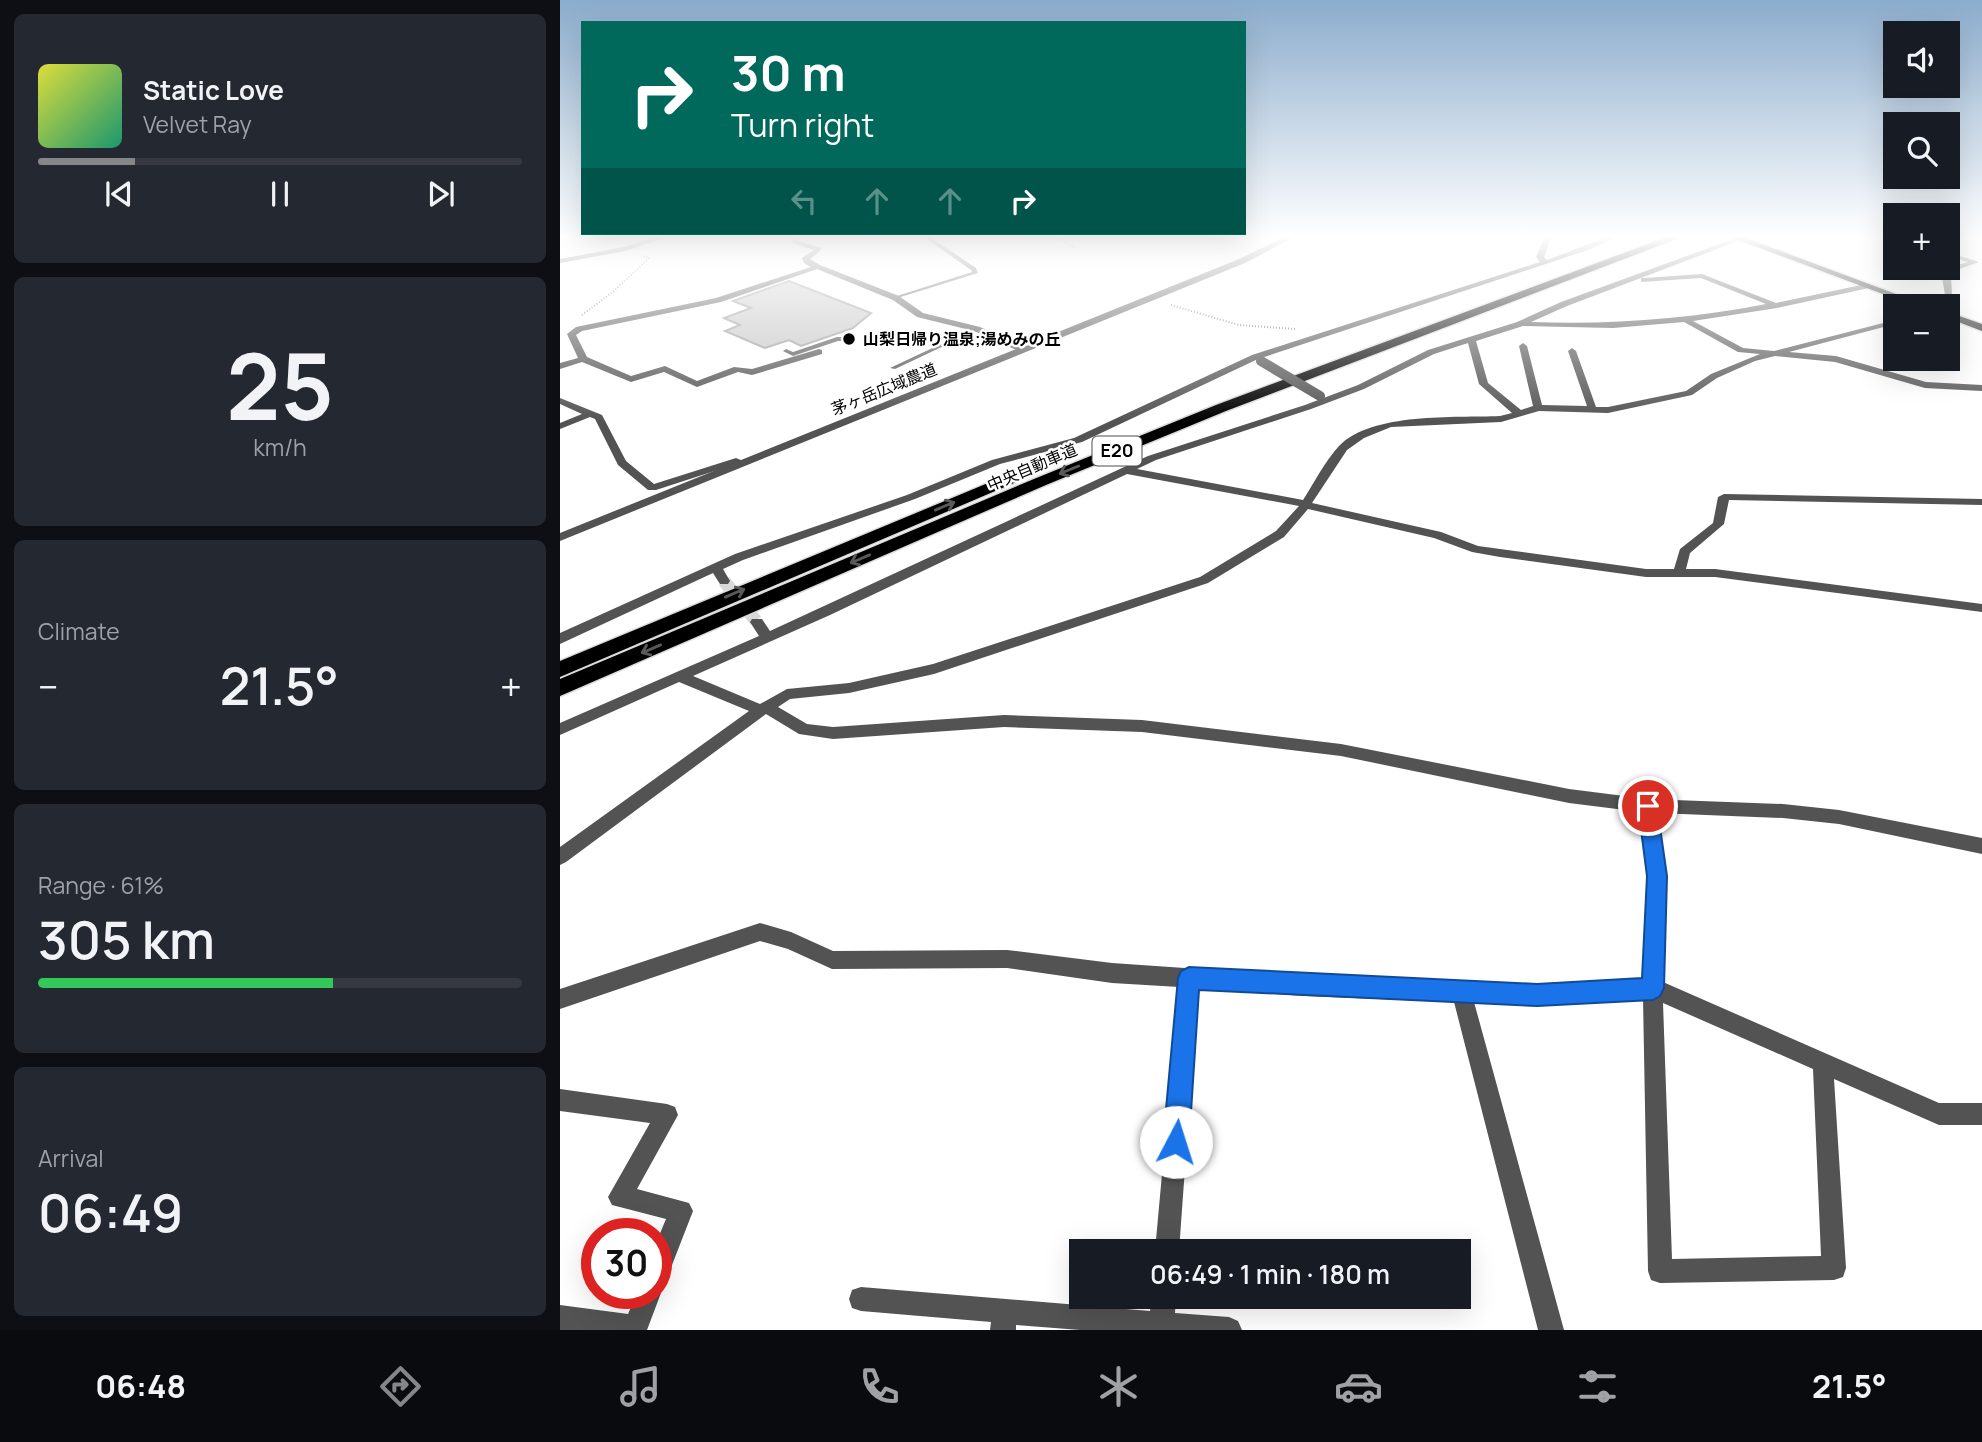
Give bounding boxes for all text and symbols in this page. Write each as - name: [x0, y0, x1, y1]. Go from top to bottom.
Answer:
- map controls: [1883, 21, 1960, 371]
- button: sound: [1883, 21, 1960, 98]
- text: 30 m: [731, 39, 846, 106]
- icon: right: [616, 49, 707, 140]
- text: Static Love: [143, 72, 284, 108]
- text: Turn right: [731, 103, 874, 147]
- text: Velvet Ray: [143, 108, 252, 140]
- button: search: [1883, 112, 1960, 189]
- icon: previous: [100, 175, 138, 213]
- icon: pause: [261, 175, 299, 213]
- icon: next: [422, 175, 460, 213]
- icon: left: [785, 182, 823, 220]
- icon: ahead: [858, 182, 896, 220]
- icon: ahead: [931, 182, 969, 220]
- icon: right: [1004, 182, 1042, 220]
- button: +: [1883, 203, 1960, 280]
- button: −: [1883, 294, 1960, 371]
- text: 25: [226, 323, 334, 447]
- place label: 山梨日帰り温泉;湯めみの丘: [863, 328, 1061, 350]
- marker: 山梨日帰り温泉;湯めみの丘: [841, 331, 857, 347]
- street label: 茅ヶ岳広域農道: [828, 358, 940, 420]
- text: km/h: [253, 431, 307, 463]
- road number: E20: [1092, 436, 1142, 466]
- street label: 中央自動車道: [984, 438, 1080, 496]
- one-way arrow: [1059, 464, 1081, 477]
- one-way arrow: [934, 498, 955, 511]
- one-way arrow: [849, 553, 871, 566]
- one-way arrow: [724, 586, 746, 599]
- text: Climate: [38, 615, 120, 647]
- one-way arrow: [641, 643, 662, 656]
- text: 21.5°: [220, 650, 339, 721]
- text: −: [38, 660, 59, 712]
- text: +: [500, 660, 522, 712]
- pin: [1618, 776, 1678, 836]
- icon: arrive: [1629, 787, 1667, 825]
- text: Range · 61%: [38, 869, 164, 901]
- text: 305 km: [38, 904, 215, 975]
- position arrow: [1139, 1105, 1213, 1179]
- text: Arrival: [38, 1142, 104, 1174]
- text: 06:49: [38, 1177, 183, 1248]
- speed limit sign: 30: [581, 1218, 672, 1309]
- text: 06:49 · 1 min · 180 m: [1150, 1256, 1390, 1292]
- icon: directions: [376, 1362, 425, 1411]
- icon: music: [616, 1362, 665, 1411]
- icon: phone: [855, 1362, 904, 1411]
- icon: climate: [1094, 1362, 1143, 1411]
- icon: car: [1334, 1362, 1383, 1411]
- icon: filters: [1573, 1362, 1622, 1411]
- text: 06:48: [95, 1364, 186, 1408]
- text: 21.5°: [1812, 1364, 1887, 1408]

